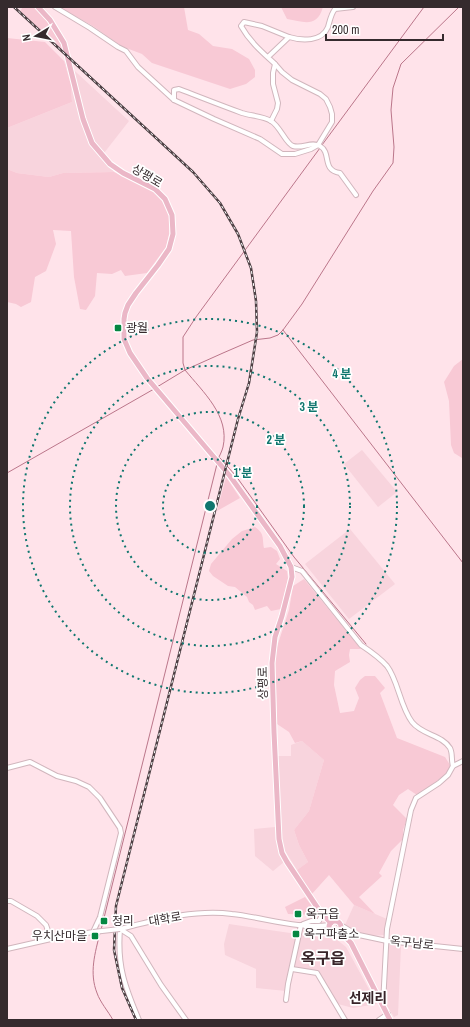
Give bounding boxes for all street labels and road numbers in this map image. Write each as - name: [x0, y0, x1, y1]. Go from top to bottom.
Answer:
- street label: 상평로: [129, 161, 165, 191]
- street label: 상평로: [255, 666, 271, 700]
- street label: 대학로: [147, 908, 183, 930]
- street label: 옥구남로: [389, 933, 435, 953]

